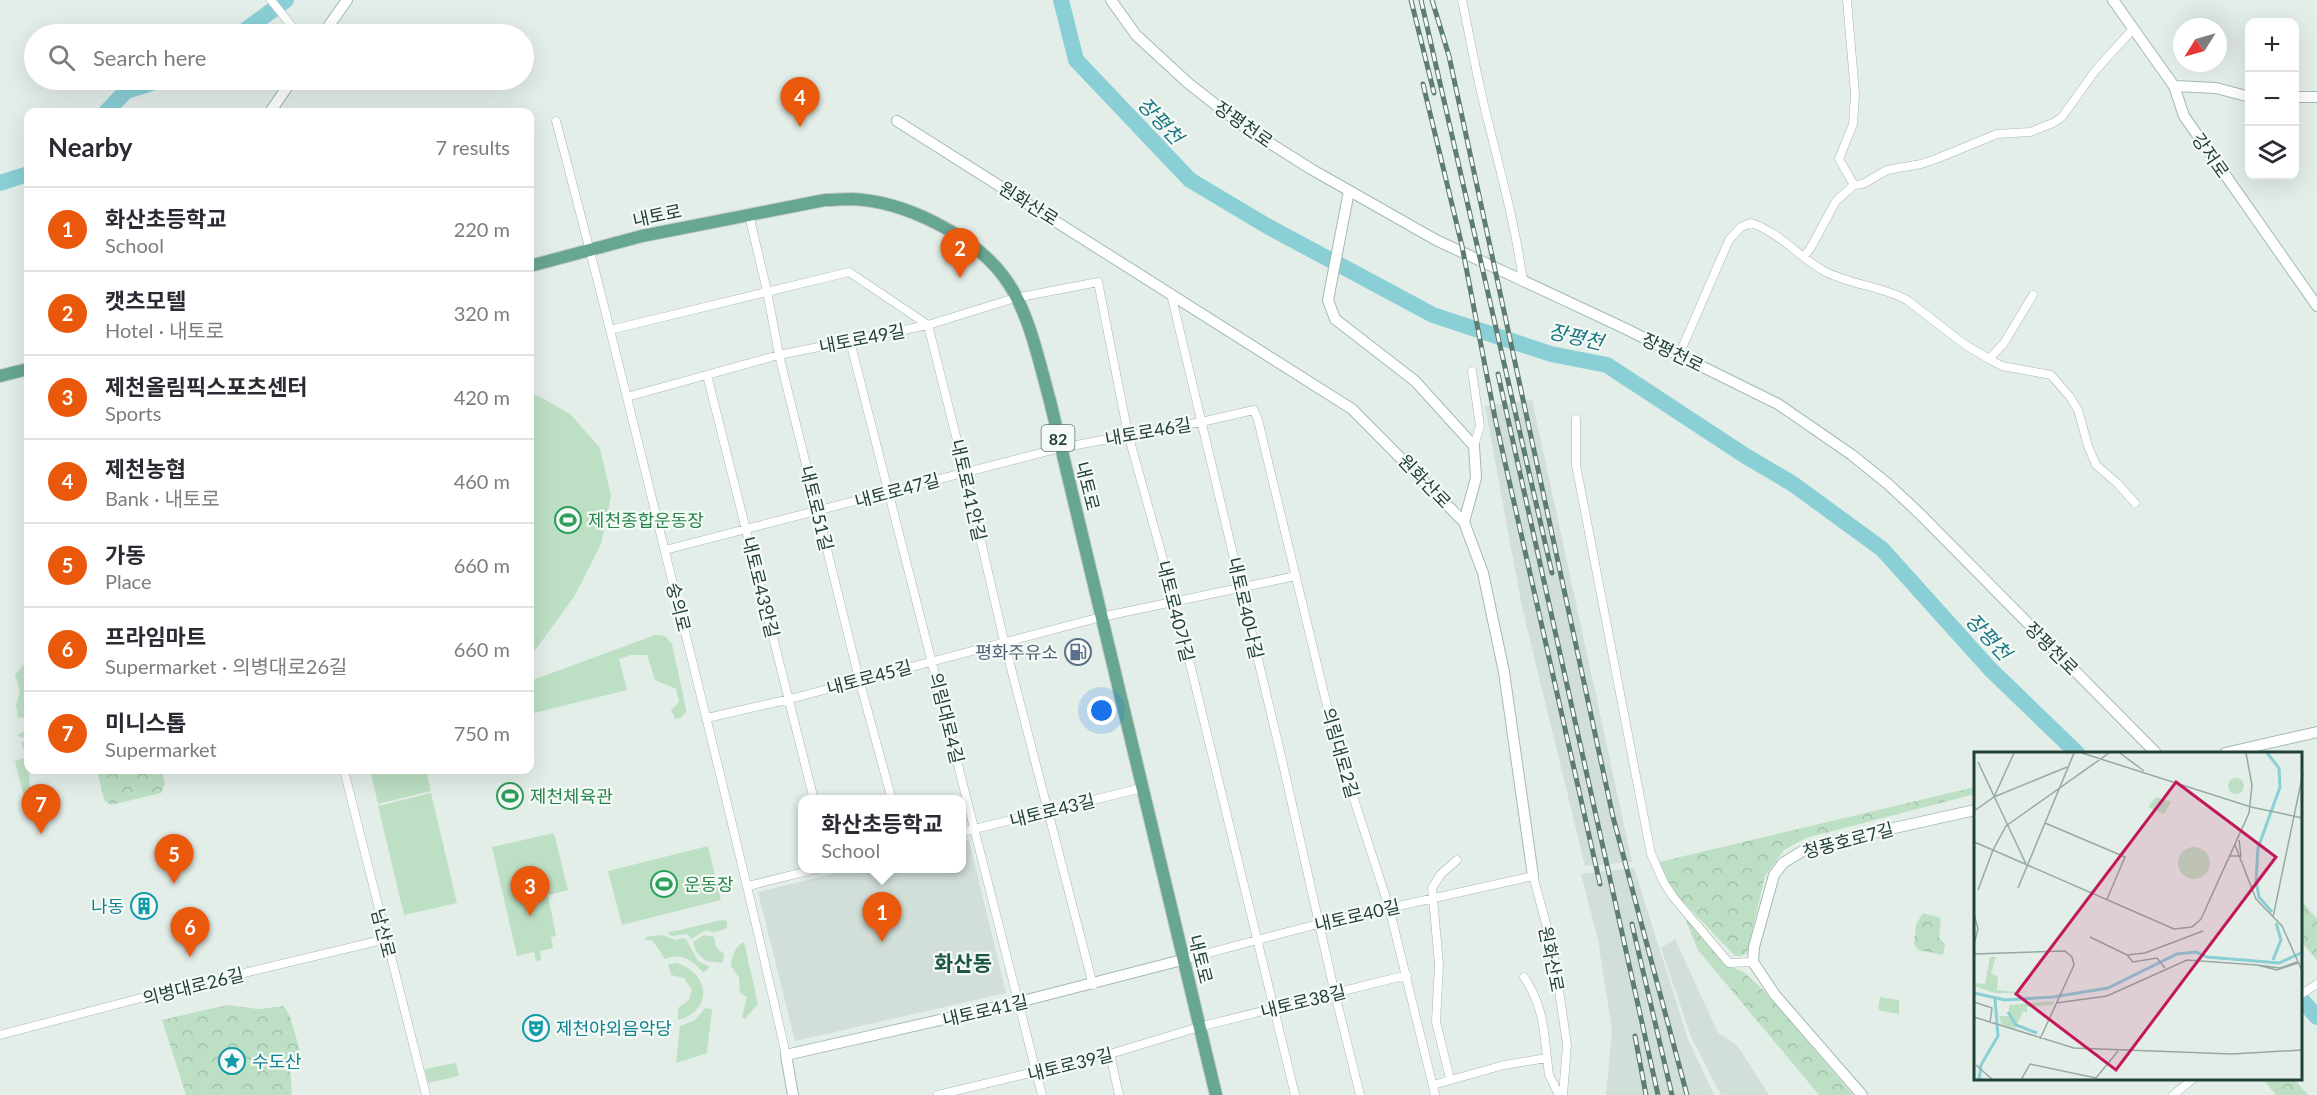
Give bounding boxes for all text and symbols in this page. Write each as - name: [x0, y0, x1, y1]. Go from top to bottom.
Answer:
- north arrow: [2173, 18, 2227, 72]
- map controls: [2245, 18, 2299, 180]
- button: +: [2245, 18, 2299, 72]
- search box: [24, 24, 534, 90]
- icon: search: [45, 41, 78, 74]
- text: Search here: [93, 44, 206, 71]
- button: −: [2245, 72, 2299, 126]
- pin: 4: [780, 78, 820, 127]
- water label: 장평천: [1133, 92, 1190, 150]
- street label: 장평천로: [1211, 96, 1277, 152]
- button: layers: [2245, 126, 2299, 180]
- street label: 강저로: [2188, 128, 2234, 182]
- text: Nearby: [48, 131, 133, 163]
- text: 7 results: [435, 135, 510, 159]
- street label: 원화산로: [995, 176, 1063, 230]
- street label: 내토로: [630, 199, 684, 231]
- text: 화산초등학교: [105, 205, 226, 232]
- text: 1: [62, 217, 73, 241]
- text: 220 m: [454, 217, 510, 241]
- pin: 2: [940, 228, 980, 278]
- text: School: [105, 233, 164, 257]
- text: 캣츠모텔: [105, 287, 186, 314]
- text: 2: [62, 301, 73, 325]
- text: 320 m: [454, 301, 510, 325]
- text: Hotel · 내토로: [105, 318, 224, 342]
- water label: 장평천: [1546, 318, 1608, 354]
- street label: 내토로49길: [817, 319, 907, 357]
- street label: 장평천로: [1638, 328, 1708, 376]
- text: 제천올림픽스포츠센터: [105, 373, 307, 400]
- text: 3: [62, 385, 73, 409]
- text: 420 m: [454, 385, 510, 409]
- text: Sports: [105, 401, 161, 425]
- street label: 내토로46길: [1103, 413, 1193, 449]
- road number: 82: [1042, 425, 1074, 451]
- street label: 내토로41안길: [947, 437, 991, 543]
- street label: 원화산로: [1394, 450, 1456, 512]
- text: 제천농협: [105, 455, 186, 482]
- street label: 내토로: [1071, 459, 1105, 513]
- street label: 내토로51길: [796, 463, 838, 553]
- street label: 내토로47길: [852, 468, 942, 512]
- text: 4: [62, 469, 73, 493]
- text: 460 m: [454, 469, 510, 493]
- text: Bank · 내토로: [105, 486, 220, 510]
- sports icon: 제천종합운동장: [553, 505, 583, 535]
- place label: 제천종합운동장: [588, 509, 704, 531]
- street label: 내토로43안길: [738, 534, 784, 640]
- text: 가동: [105, 541, 145, 568]
- text: 5: [62, 553, 73, 577]
- text: 660 m: [454, 553, 510, 577]
- street label: 내토로40나길: [1224, 555, 1268, 661]
- street label: 내토로40가길: [1153, 558, 1199, 664]
- text: Place: [105, 569, 152, 593]
- street label: 숭의로: [662, 580, 696, 634]
- water label: 장평천: [1961, 608, 2018, 666]
- street label: 장평천로: [2021, 617, 2083, 679]
- text: 프라임마트: [105, 623, 206, 650]
- text: 6: [62, 637, 73, 661]
- text: 660 m: [454, 637, 510, 661]
- fuel station icon: 평화주유소: [1063, 637, 1093, 667]
- place label: 평화주유소: [975, 641, 1058, 663]
- text: Supermarket · 의병대로26길: [105, 654, 347, 678]
- street label: 내토로45길: [824, 655, 914, 699]
- street label: 의림대로4길: [925, 670, 969, 766]
- your location: [1087, 696, 1116, 725]
- street label: 의림대로2길: [1318, 705, 1364, 801]
- text: 미니스톱: [105, 709, 186, 736]
- text: 7: [62, 721, 73, 745]
- text: 750 m: [454, 721, 510, 745]
- text: Supermarket: [105, 737, 217, 761]
- inset map: [1974, 752, 2302, 1080]
- sports icon: 제천체육관: [495, 781, 525, 811]
- pin: 7: [22, 784, 60, 834]
- place label: 제천체육관: [530, 785, 613, 807]
- street label: 내토로43길: [1007, 789, 1097, 831]
- popup: [798, 795, 966, 873]
- text: 화산초등학교: [821, 810, 943, 837]
- street label: 청풍호로7길: [1800, 817, 1896, 863]
- pin: 5: [154, 834, 194, 884]
- text: School: [821, 838, 880, 862]
- pin: 3: [510, 866, 550, 916]
- sports icon: 운동장: [649, 869, 679, 899]
- place label: 운동장: [684, 873, 734, 895]
- building icon: 나동: [129, 891, 159, 921]
- pin: 1: [862, 892, 902, 942]
- street label: 내토로40길: [1312, 894, 1402, 936]
- place label: 나동: [91, 895, 124, 917]
- street label: 남산로: [367, 906, 401, 960]
- pin: 6: [170, 908, 210, 957]
- street label: 원화산로: [1535, 924, 1569, 994]
- street label: 내토로: [1184, 932, 1218, 986]
- district label: 화산동: [934, 950, 992, 975]
- street label: 의병대로26길: [140, 963, 246, 1009]
- street label: 내토로38길: [1258, 980, 1348, 1022]
- street label: 내토로41길: [940, 989, 1030, 1031]
- theatre icon: 제천야외음악당: [521, 1013, 551, 1043]
- place label: 제천야외음악당: [556, 1017, 672, 1039]
- street label: 내토로39길: [1025, 1043, 1115, 1085]
- place icon: 수도산: [217, 1046, 247, 1076]
- place label: 수도산: [252, 1050, 302, 1072]

